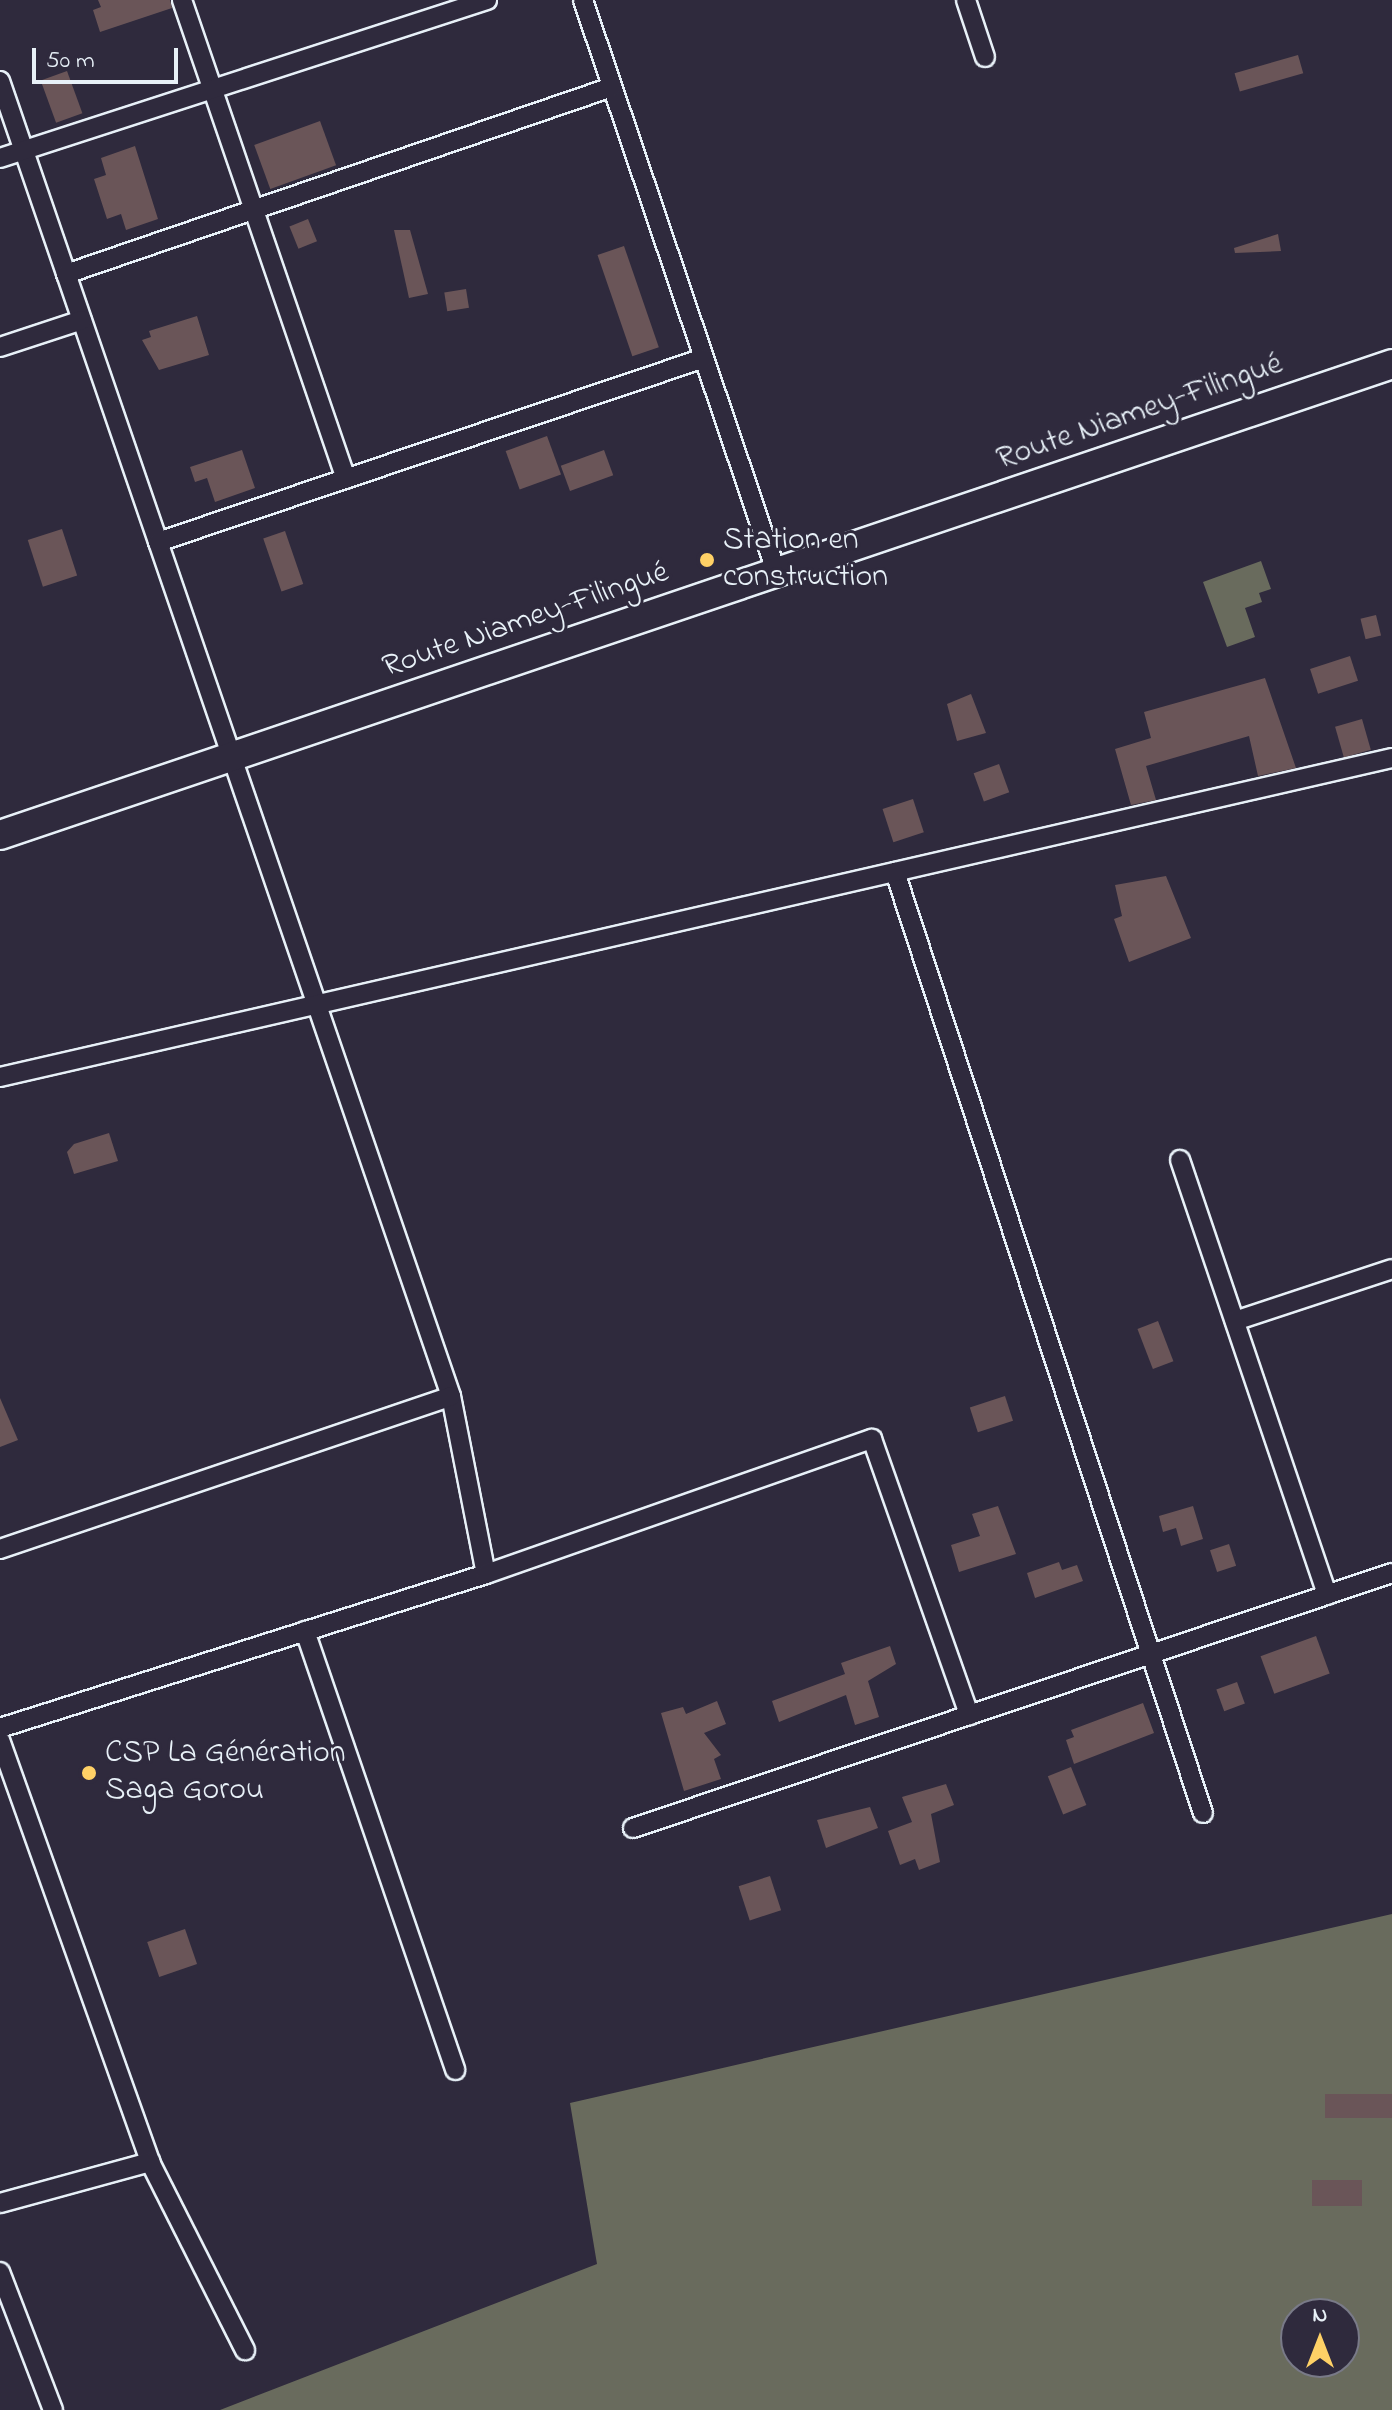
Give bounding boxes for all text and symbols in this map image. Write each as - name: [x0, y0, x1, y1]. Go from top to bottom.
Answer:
- scale bar: [36, 32, 182, 82]
- text: 50 m: [46, 44, 95, 79]
- street label: Route Niamey-Filingué: [992, 346, 1288, 480]
- place label: Station en construction: [723, 523, 888, 598]
- marker: Station en construction: [698, 551, 716, 569]
- street label: Route Niamey-Filingué: [378, 554, 674, 688]
- place label: CSP La Génération Saga Gorou: [105, 1736, 345, 1811]
- marker: CSP La Génération Saga Gorou: [80, 1764, 98, 1782]
- north arrow: [1280, 2298, 1360, 2378]
- text: N: [1313, 2300, 1327, 2332]

